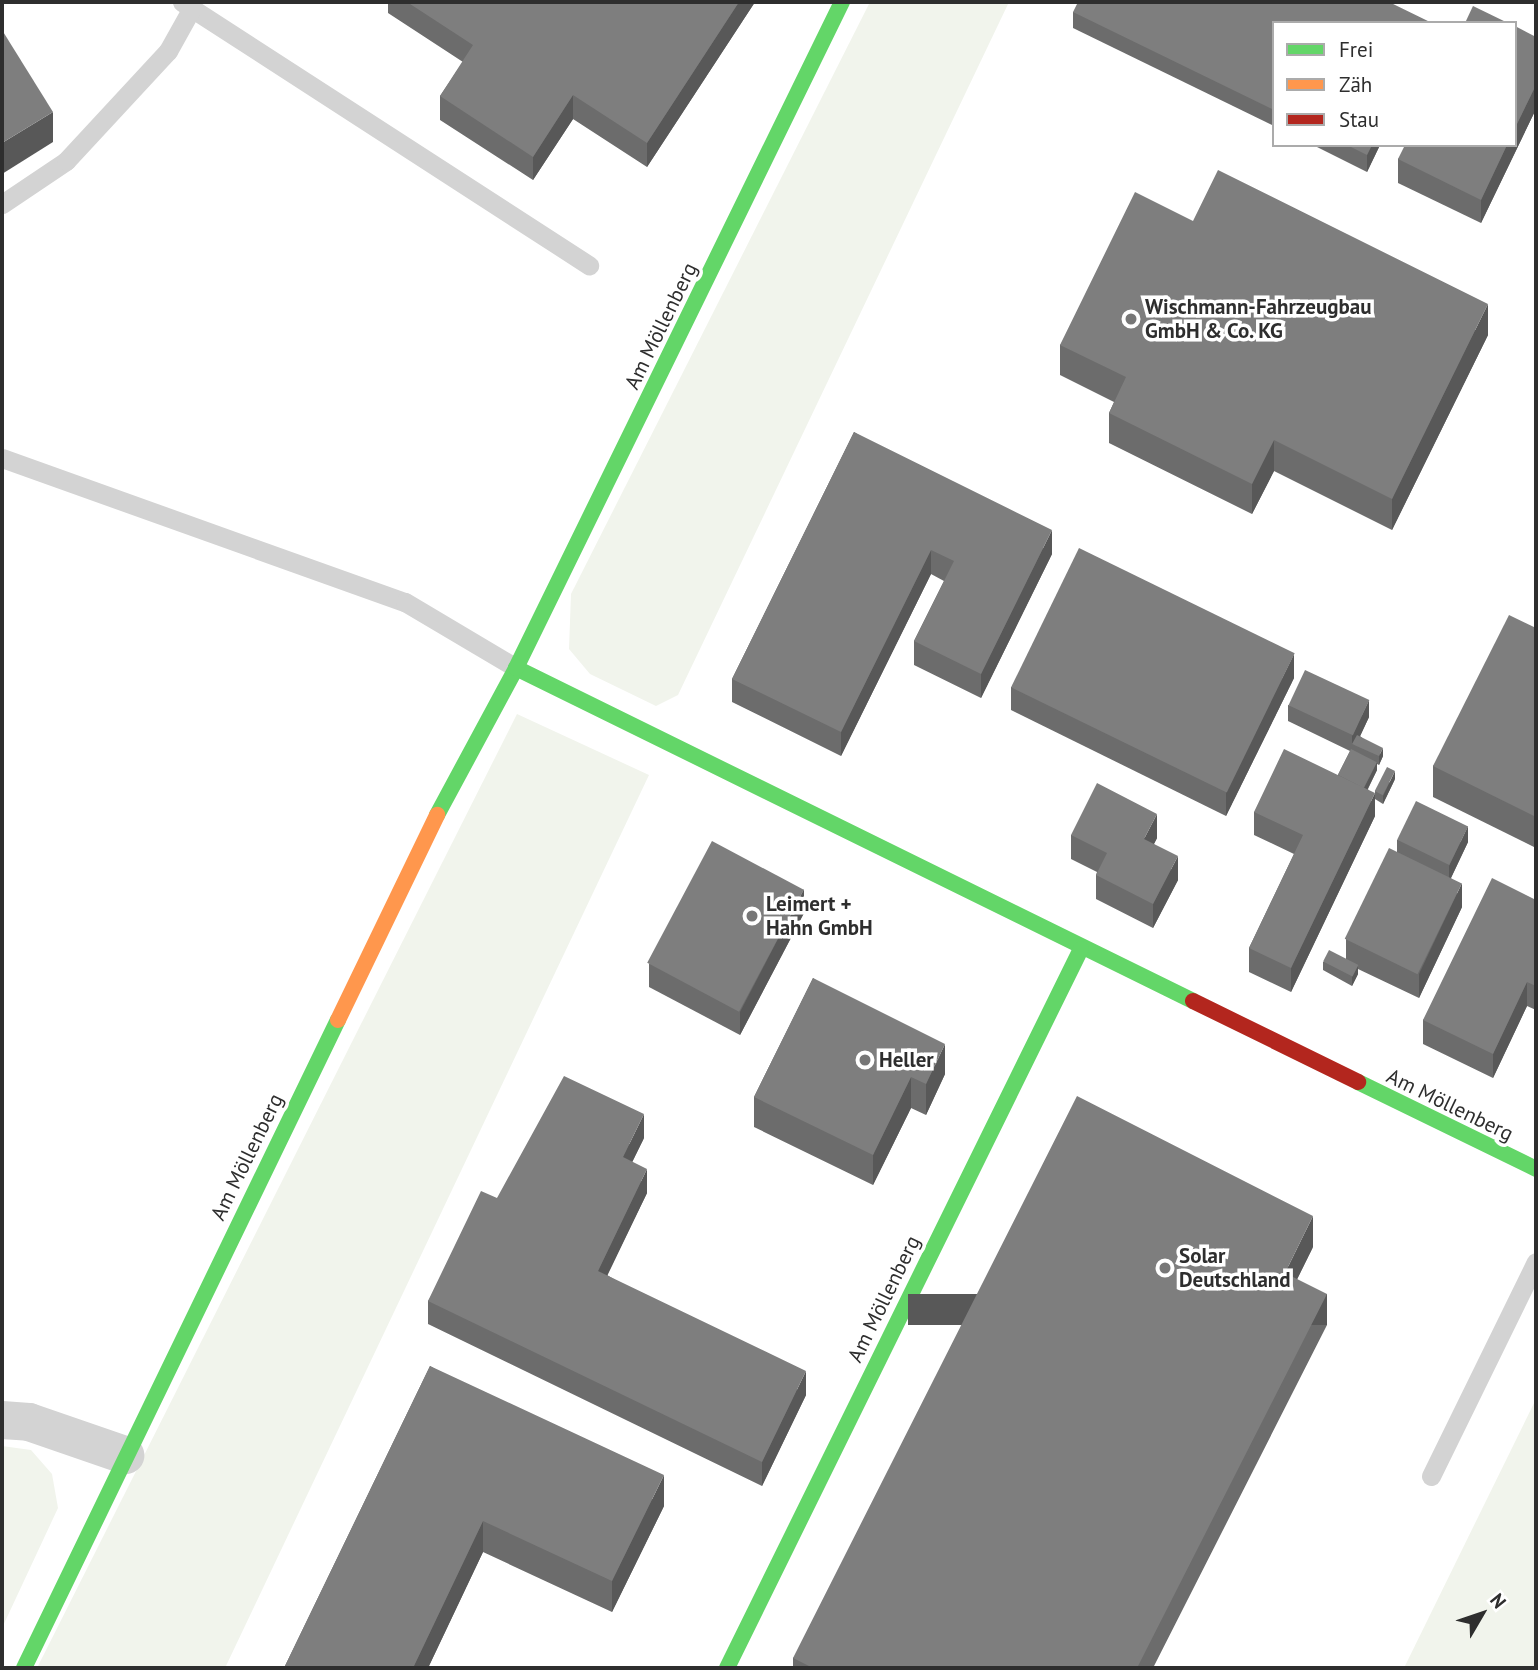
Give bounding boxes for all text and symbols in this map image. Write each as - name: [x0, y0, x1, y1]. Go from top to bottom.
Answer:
- legend: [1272, 21, 1517, 147]
- text: Frei: [1339, 36, 1373, 63]
- text: Zäh: [1339, 71, 1372, 98]
- text: Stau: [1339, 106, 1379, 133]
- street label: Am Möllenberg: [620, 259, 702, 393]
- place label: Wischmann-Fahrzeugbau GmbH & Co. KG: [1145, 294, 1371, 344]
- marker: Wischmann-Fahrzeugbau GmbH & Co. KG: [1123, 311, 1139, 327]
- place label: Leimert + Hahn GmbH: [766, 891, 873, 941]
- marker: Leimert + Hahn GmbH: [744, 908, 760, 924]
- place label: Heller: [879, 1047, 934, 1073]
- marker: Heller: [857, 1052, 873, 1068]
- street label: Am Möllenberg: [1383, 1064, 1517, 1146]
- street label: Am Möllenberg: [206, 1090, 288, 1224]
- street label: Am Möllenberg: [843, 1232, 925, 1366]
- place label: Solar Deutschland: [1179, 1243, 1291, 1293]
- marker: Solar Deutschland: [1157, 1260, 1173, 1276]
- north arrow: [1447, 1579, 1517, 1649]
- text: N: [1485, 1588, 1512, 1613]

